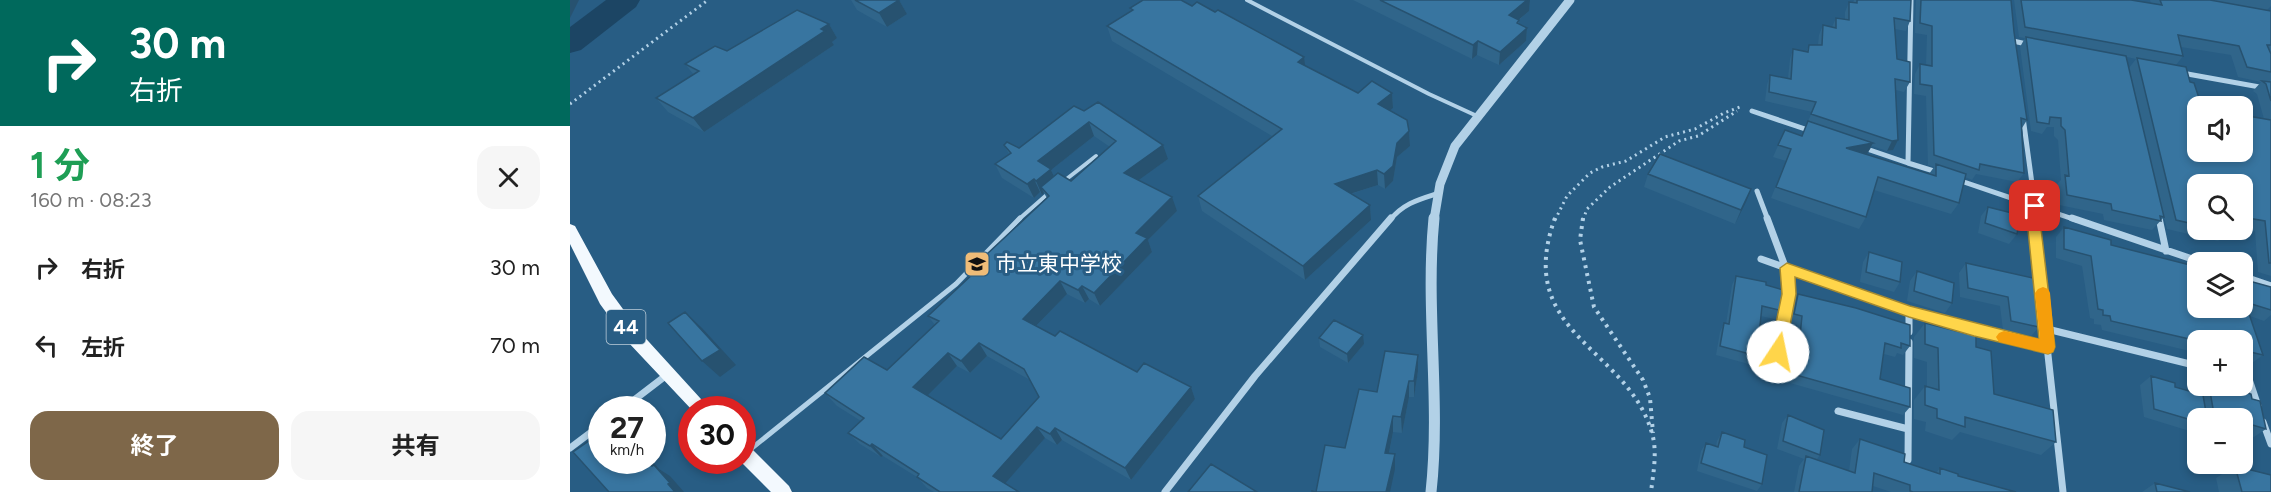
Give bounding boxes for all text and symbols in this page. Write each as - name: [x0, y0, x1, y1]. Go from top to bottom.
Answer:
- text: 30 m: [129, 18, 226, 69]
- icon: right: [30, 24, 108, 102]
- text: 右折: [129, 74, 183, 107]
- map controls: [2187, 96, 2253, 474]
- button: sound: [2187, 96, 2253, 162]
- text: 1 分: [30, 144, 90, 187]
- button: close: [477, 146, 540, 209]
- button: search: [2187, 174, 2253, 240]
- pin: [2009, 180, 2060, 231]
- text: 160 m · 08:23: [30, 188, 152, 212]
- icon: arrive: [2018, 189, 2051, 222]
- school or university icon: 市立東中学校: [962, 249, 992, 279]
- icon: right: [30, 251, 63, 284]
- place label: 市立東中学校: [996, 251, 1122, 276]
- button: layers: [2187, 252, 2253, 318]
- text: 30 m: [490, 254, 540, 281]
- text: 右折: [81, 256, 125, 283]
- road number: 44: [606, 310, 646, 344]
- position arrow: [1746, 320, 1810, 384]
- icon: left: [30, 329, 63, 362]
- button: +: [2187, 330, 2253, 396]
- text: 70 m: [490, 332, 540, 359]
- text: 左折: [81, 334, 125, 361]
- speed limit sign: 30: [678, 396, 756, 474]
- button: −: [2187, 408, 2253, 474]
- text: 27: [610, 409, 644, 446]
- button: 終了: [30, 411, 279, 480]
- button: 共有: [291, 411, 540, 480]
- text: km/h: [610, 441, 644, 459]

